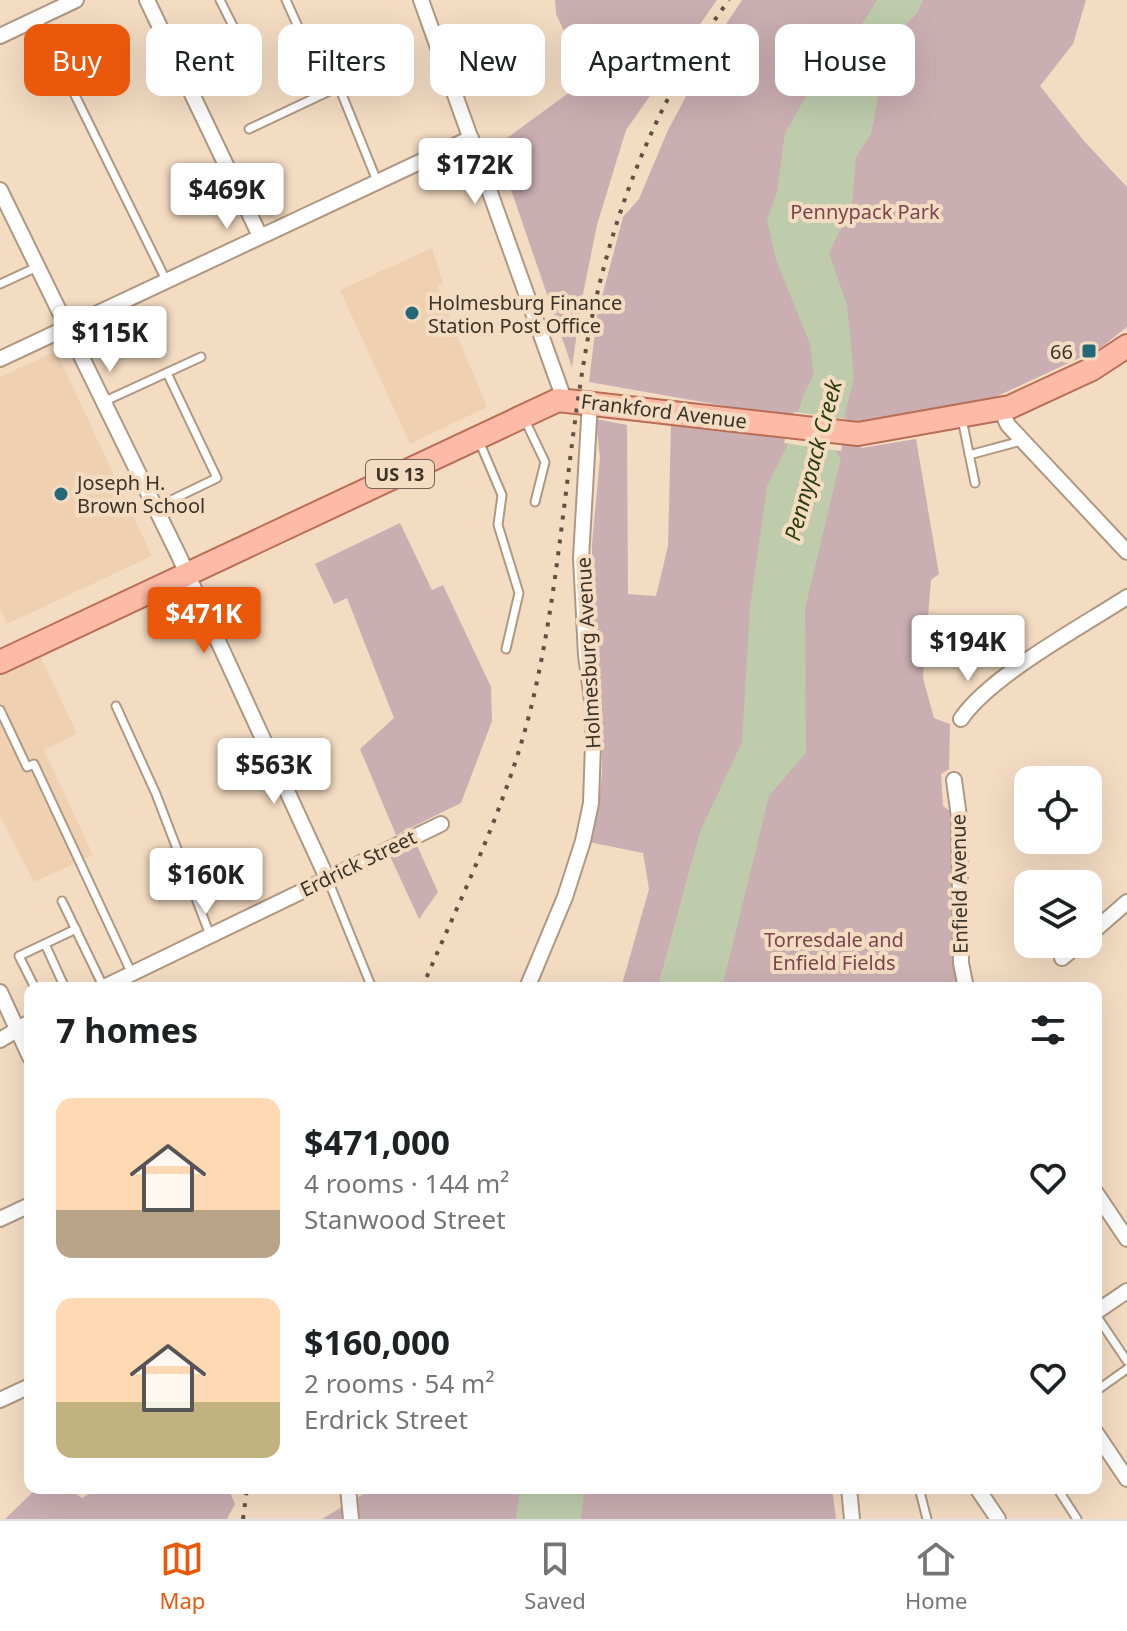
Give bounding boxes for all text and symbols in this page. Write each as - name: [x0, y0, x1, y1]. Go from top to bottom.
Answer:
- chip: Buy: [24, 24, 130, 96]
- chip: Rent: [146, 24, 262, 96]
- chip: Filters: [278, 24, 414, 96]
- chip: New: [430, 24, 545, 96]
- chip: Apartment: [561, 24, 759, 96]
- chip: House: [775, 24, 915, 96]
- pin: $172K: [419, 138, 531, 206]
- text: $172K: [437, 146, 513, 182]
- pin: $469K: [171, 163, 283, 231]
- text: $469K: [189, 171, 265, 207]
- park label: Pennypack Park: [790, 198, 940, 225]
- place label: Holmesburg Finance Station Post Office: [428, 289, 622, 339]
- marker: Holmesburg Finance Station Post Office: [403, 304, 421, 322]
- pin: $115K: [54, 306, 166, 374]
- text: $115K: [72, 314, 148, 350]
- place label: 66: [1050, 338, 1073, 365]
- marker: 66: [1080, 342, 1098, 360]
- water label: Pennypack Creek: [776, 375, 848, 544]
- street label: Frankford Avenue: [579, 387, 749, 435]
- road number: US 13: [366, 460, 434, 488]
- place label: Joseph H. Brown School: [75, 469, 205, 519]
- marker: Joseph H. Brown School: [52, 485, 70, 503]
- street label: Holmesburg Avenue: [569, 556, 607, 750]
- pin: $471K: [148, 587, 260, 655]
- text: $471K: [166, 595, 242, 631]
- pin: $194K: [912, 615, 1024, 683]
- text: $194K: [930, 623, 1006, 659]
- pin: $563K: [218, 738, 330, 806]
- text: $563K: [236, 746, 312, 782]
- map controls: [1014, 766, 1102, 958]
- button: locate: [1014, 766, 1102, 854]
- street label: Enfield Avenue: [944, 814, 974, 954]
- street label: Erdrick Street: [295, 823, 421, 903]
- pin: $160K: [150, 848, 262, 916]
- text: $160K: [168, 856, 244, 892]
- button: layers: [1014, 870, 1102, 958]
- park label: Torresdale and Enfield Fields: [764, 926, 904, 976]
- text: 7 homes: [56, 1007, 198, 1053]
- icon: filters: [1026, 1008, 1070, 1052]
- text: $471,000: [304, 1119, 450, 1165]
- icon: home: [120, 1130, 216, 1226]
- icon: heart: [1026, 1156, 1070, 1200]
- text: 4 rooms · 144 m²: [304, 1165, 509, 1201]
- text: Stanwood Street: [304, 1201, 506, 1237]
- text: $160,000: [304, 1319, 450, 1365]
- icon: home: [120, 1330, 216, 1426]
- icon: heart: [1026, 1356, 1070, 1400]
- text: 2 rooms · 54 m²: [304, 1365, 494, 1401]
- text: Erdrick Street: [304, 1401, 468, 1437]
- tab: Map: [160, 1537, 205, 1615]
- tab: Saved: [524, 1537, 586, 1615]
- tab: Home: [905, 1537, 967, 1615]

